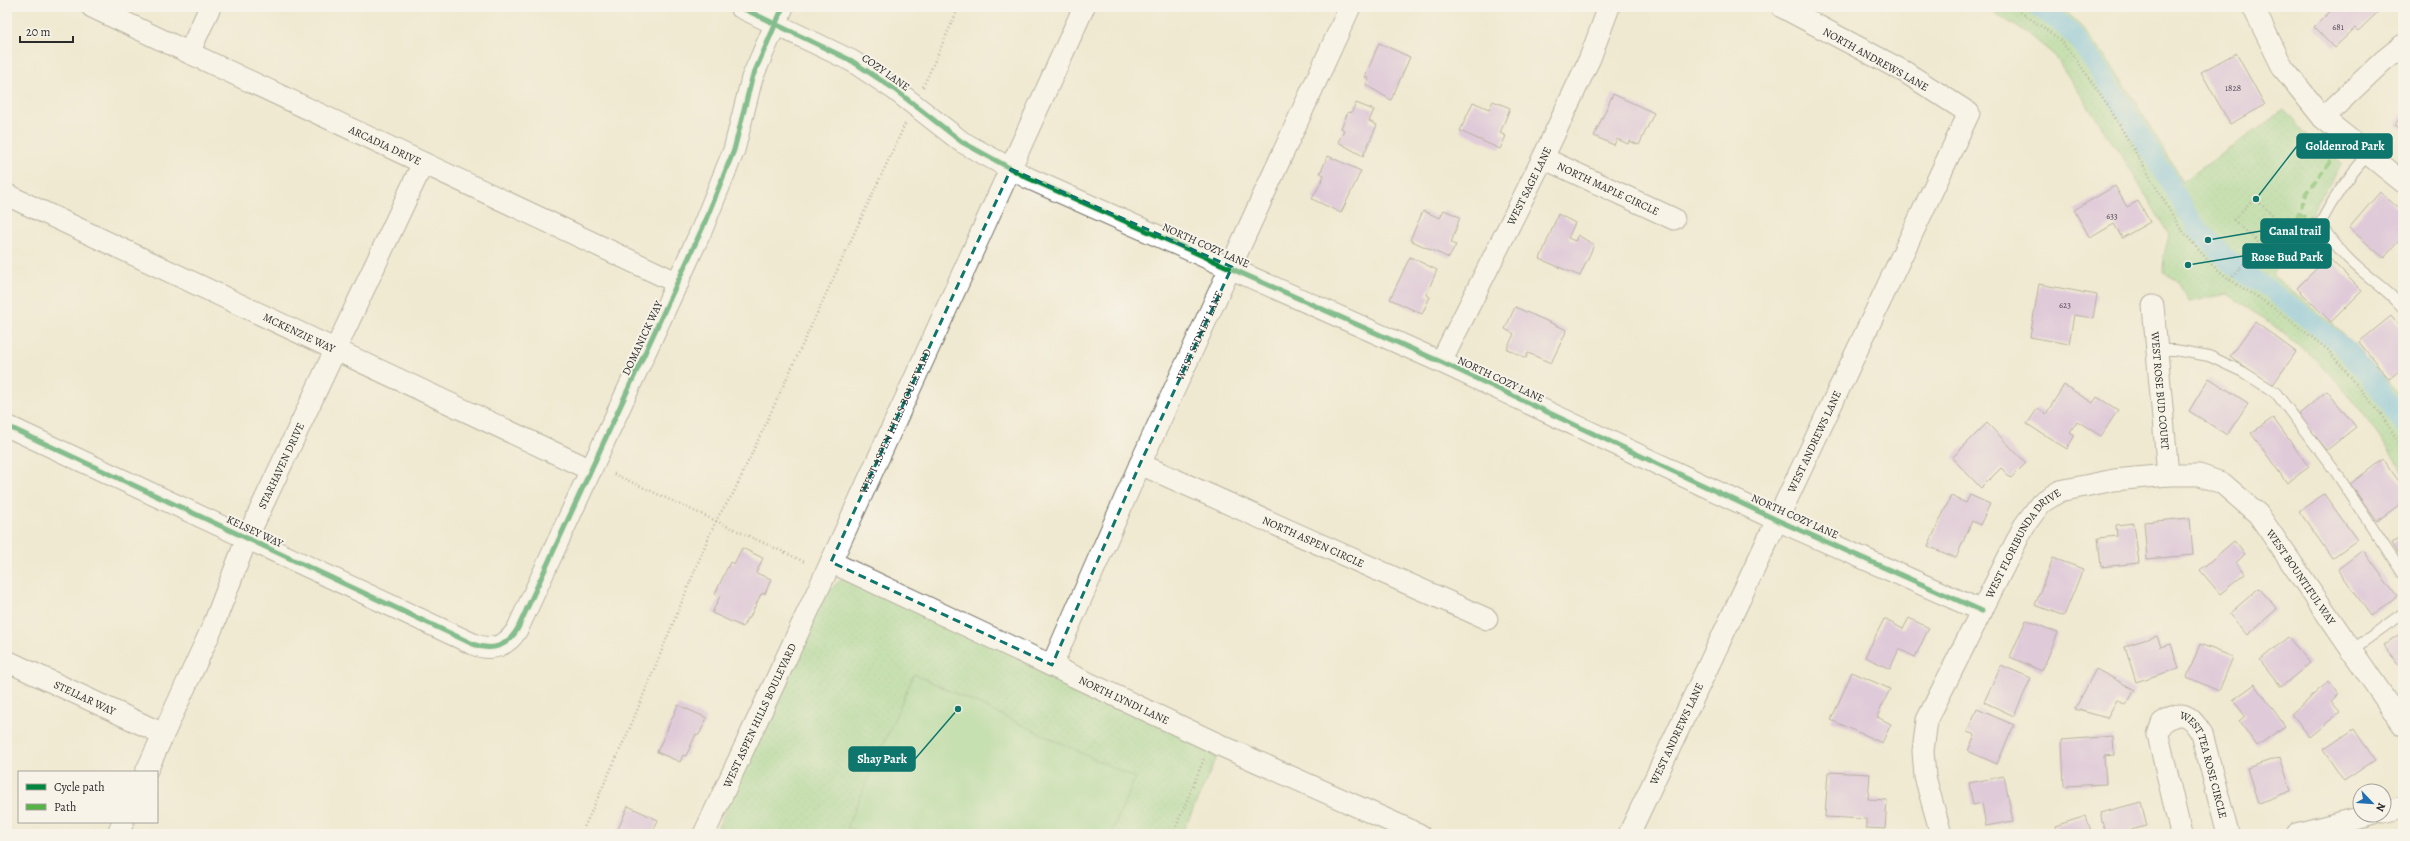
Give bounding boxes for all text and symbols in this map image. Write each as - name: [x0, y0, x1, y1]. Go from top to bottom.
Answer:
- scale bar: [20, 18, 73, 44]
- house number: 681: [2332, 21, 2344, 33]
- text: 20 m: [26, 24, 50, 40]
- street label: NORTH ANDREWS LANE: [1820, 24, 1931, 95]
- street label: COZY LANE: [859, 50, 913, 94]
- house number: 1828: [2225, 82, 2241, 94]
- street label: ARCADIA DRIVE: [345, 122, 424, 169]
- callout: Goldenrod Park: [2297, 134, 2392, 158]
- text: Goldenrod Park: [2306, 138, 2385, 154]
- street label: WEST SAGE LANE: [1503, 144, 1555, 229]
- street label: NORTH MAPLE CIRCLE: [1555, 159, 1662, 219]
- house number: 633: [2106, 210, 2118, 222]
- street label: NORTH COZY LANE: [1160, 219, 1252, 271]
- callout: Canal trail: [2261, 219, 2329, 243]
- text: Canal trail: [2269, 223, 2322, 239]
- callout: Rose Bud Park: [2243, 244, 2331, 268]
- text: Rose Bud Park: [2251, 249, 2324, 265]
- street label: WEST SIDNEY LANE: [1172, 288, 1227, 384]
- street label: DOMANICK WAY: [619, 298, 667, 378]
- house number: 623: [2059, 299, 2071, 311]
- street label: MCKENZIE WAY: [260, 310, 339, 357]
- street label: WEST ROSE BUD COURT: [2147, 330, 2173, 450]
- street label: WEST ASPEN HILLS BOULEVARD: [856, 346, 935, 497]
- street label: NORTH COZY LANE: [1455, 353, 1547, 406]
- street label: WEST ANDREWS LANE: [1784, 388, 1845, 496]
- street label: STARHAVEN DRIVE: [255, 420, 308, 511]
- street label: WEST FLORIBUNDA DRIVE: [1982, 485, 2064, 602]
- street label: NORTH COZY LANE: [1749, 490, 1841, 542]
- street label: KELSEY WAY: [224, 512, 286, 552]
- street label: NORTH ASPEN CIRCLE: [1260, 513, 1367, 571]
- street label: WEST BOUNTIFUL WAY: [2262, 526, 2340, 629]
- street label: WEST ASPEN HILLS BOULEVARD: [719, 641, 800, 791]
- street label: NORTH LYNDI LANE: [1076, 673, 1172, 728]
- street label: STELLAR WAY: [51, 677, 119, 719]
- street label: WEST ANDREWS LANE: [1646, 680, 1707, 788]
- street label: WEST TEA ROSE CIRCLE: [2177, 707, 2231, 820]
- callout: Shay Park: [849, 747, 915, 771]
- text: Shay Park: [857, 751, 908, 767]
- legend: [18, 771, 158, 823]
- text: Cycle path: [54, 779, 105, 795]
- north arrow: [2352, 783, 2392, 823]
- text: Path: [54, 799, 77, 815]
- text: N: [2372, 800, 2389, 814]

